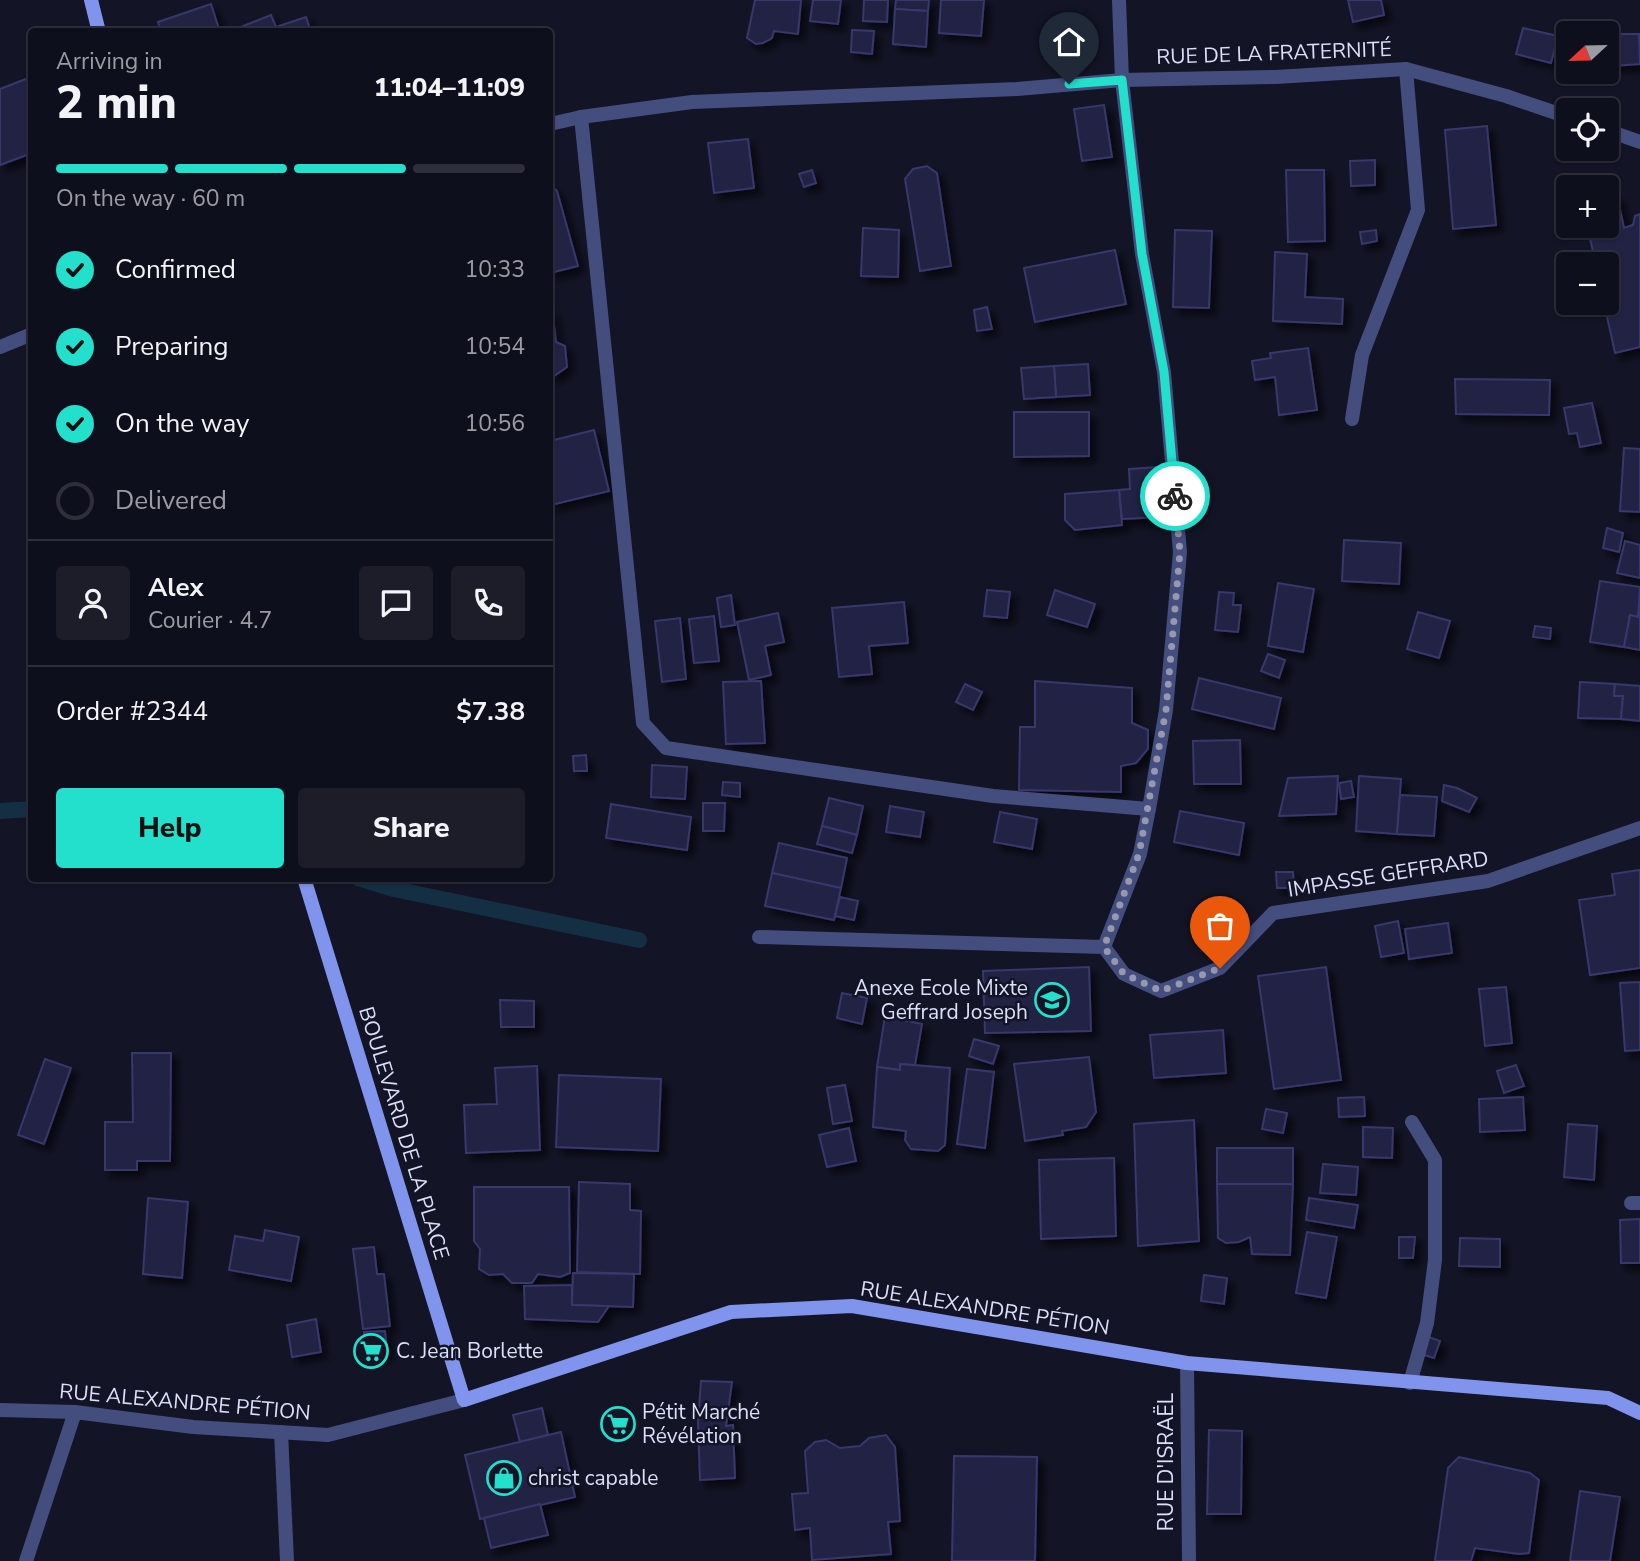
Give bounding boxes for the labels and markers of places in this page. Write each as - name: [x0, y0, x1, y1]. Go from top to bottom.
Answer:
- pin: [1039, 12.0, 1099, 84]
- pin: [1190, 896, 1250, 968]
- place label: Anexe Ecole Mixte Geffrard Joseph: [854, 974, 1028, 1026]
- school or university icon: Anexe Ecole Mixte Geffrard Joseph: [1033, 981, 1071, 1019]
- supermarket icon: C. Jean Borlette: [352, 1332, 390, 1370]
- place label: C. Jean Borlette: [396, 1337, 543, 1365]
- place label: Pétit Marché Révélation: [642, 1398, 760, 1450]
- supermarket icon: Pétit Marché Révélation: [599, 1405, 637, 1443]
- shop icon: christ capable: [485, 1459, 523, 1497]
- place label: christ capable: [528, 1464, 658, 1492]

